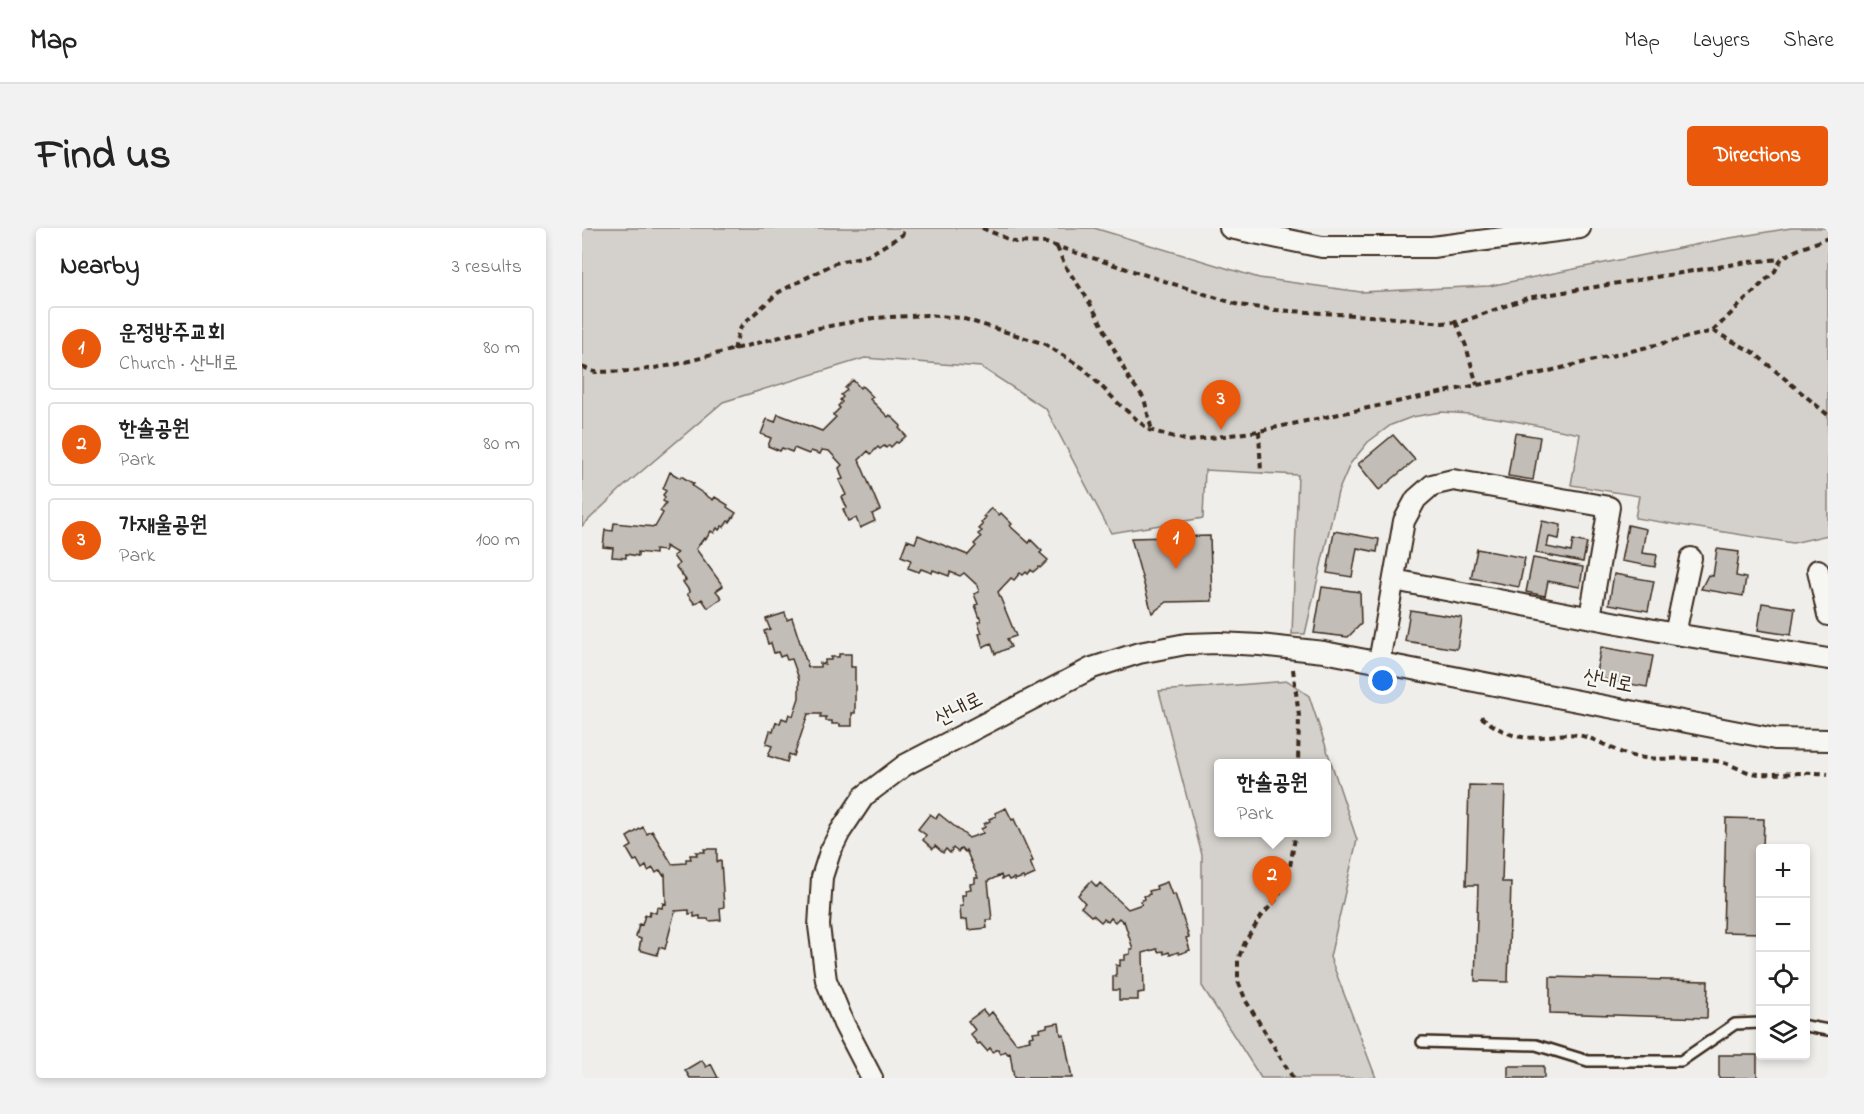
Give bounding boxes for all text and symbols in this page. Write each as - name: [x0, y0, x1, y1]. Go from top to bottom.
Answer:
- text: Map: [30, 21, 77, 62]
- text: Map: [1624, 26, 1660, 56]
- text: Layers: [1693, 26, 1750, 56]
- text: Share: [1783, 26, 1834, 56]
- text: Find us: [36, 126, 171, 187]
- button: Directions: [1687, 126, 1828, 186]
- text: Nearby: [60, 248, 139, 286]
- text: 3 results: [452, 253, 522, 282]
- text: 운정방주교회: [119, 318, 225, 350]
- text: 1: [78, 334, 85, 363]
- text: 80 m: [483, 334, 520, 363]
- text: Church · 산내로: [119, 350, 238, 379]
- pin: 3: [1202, 380, 1240, 430]
- text: 한솔공원: [119, 414, 190, 446]
- text: 2: [77, 430, 86, 459]
- text: 80 m: [483, 430, 520, 459]
- text: Park: [119, 446, 155, 475]
- text: 가재울공원: [119, 510, 208, 542]
- pin: 1: [1156, 520, 1196, 569]
- text: 3: [77, 526, 86, 555]
- text: 100 m: [476, 526, 520, 555]
- text: Park: [119, 542, 155, 571]
- street label: 산내로: [1580, 662, 1636, 702]
- your location: [1368, 666, 1397, 695]
- street label: 산내로: [930, 685, 988, 735]
- popup: [1214, 759, 1331, 837]
- text: 한솔공원: [1237, 768, 1308, 800]
- text: Park: [1237, 800, 1273, 829]
- map controls: [1756, 844, 1810, 1060]
- button: +: [1756, 844, 1810, 898]
- pin: 2: [1252, 856, 1292, 906]
- button: −: [1756, 898, 1810, 952]
- button: locate: [1756, 952, 1810, 1006]
- button: layers: [1756, 1006, 1810, 1060]

